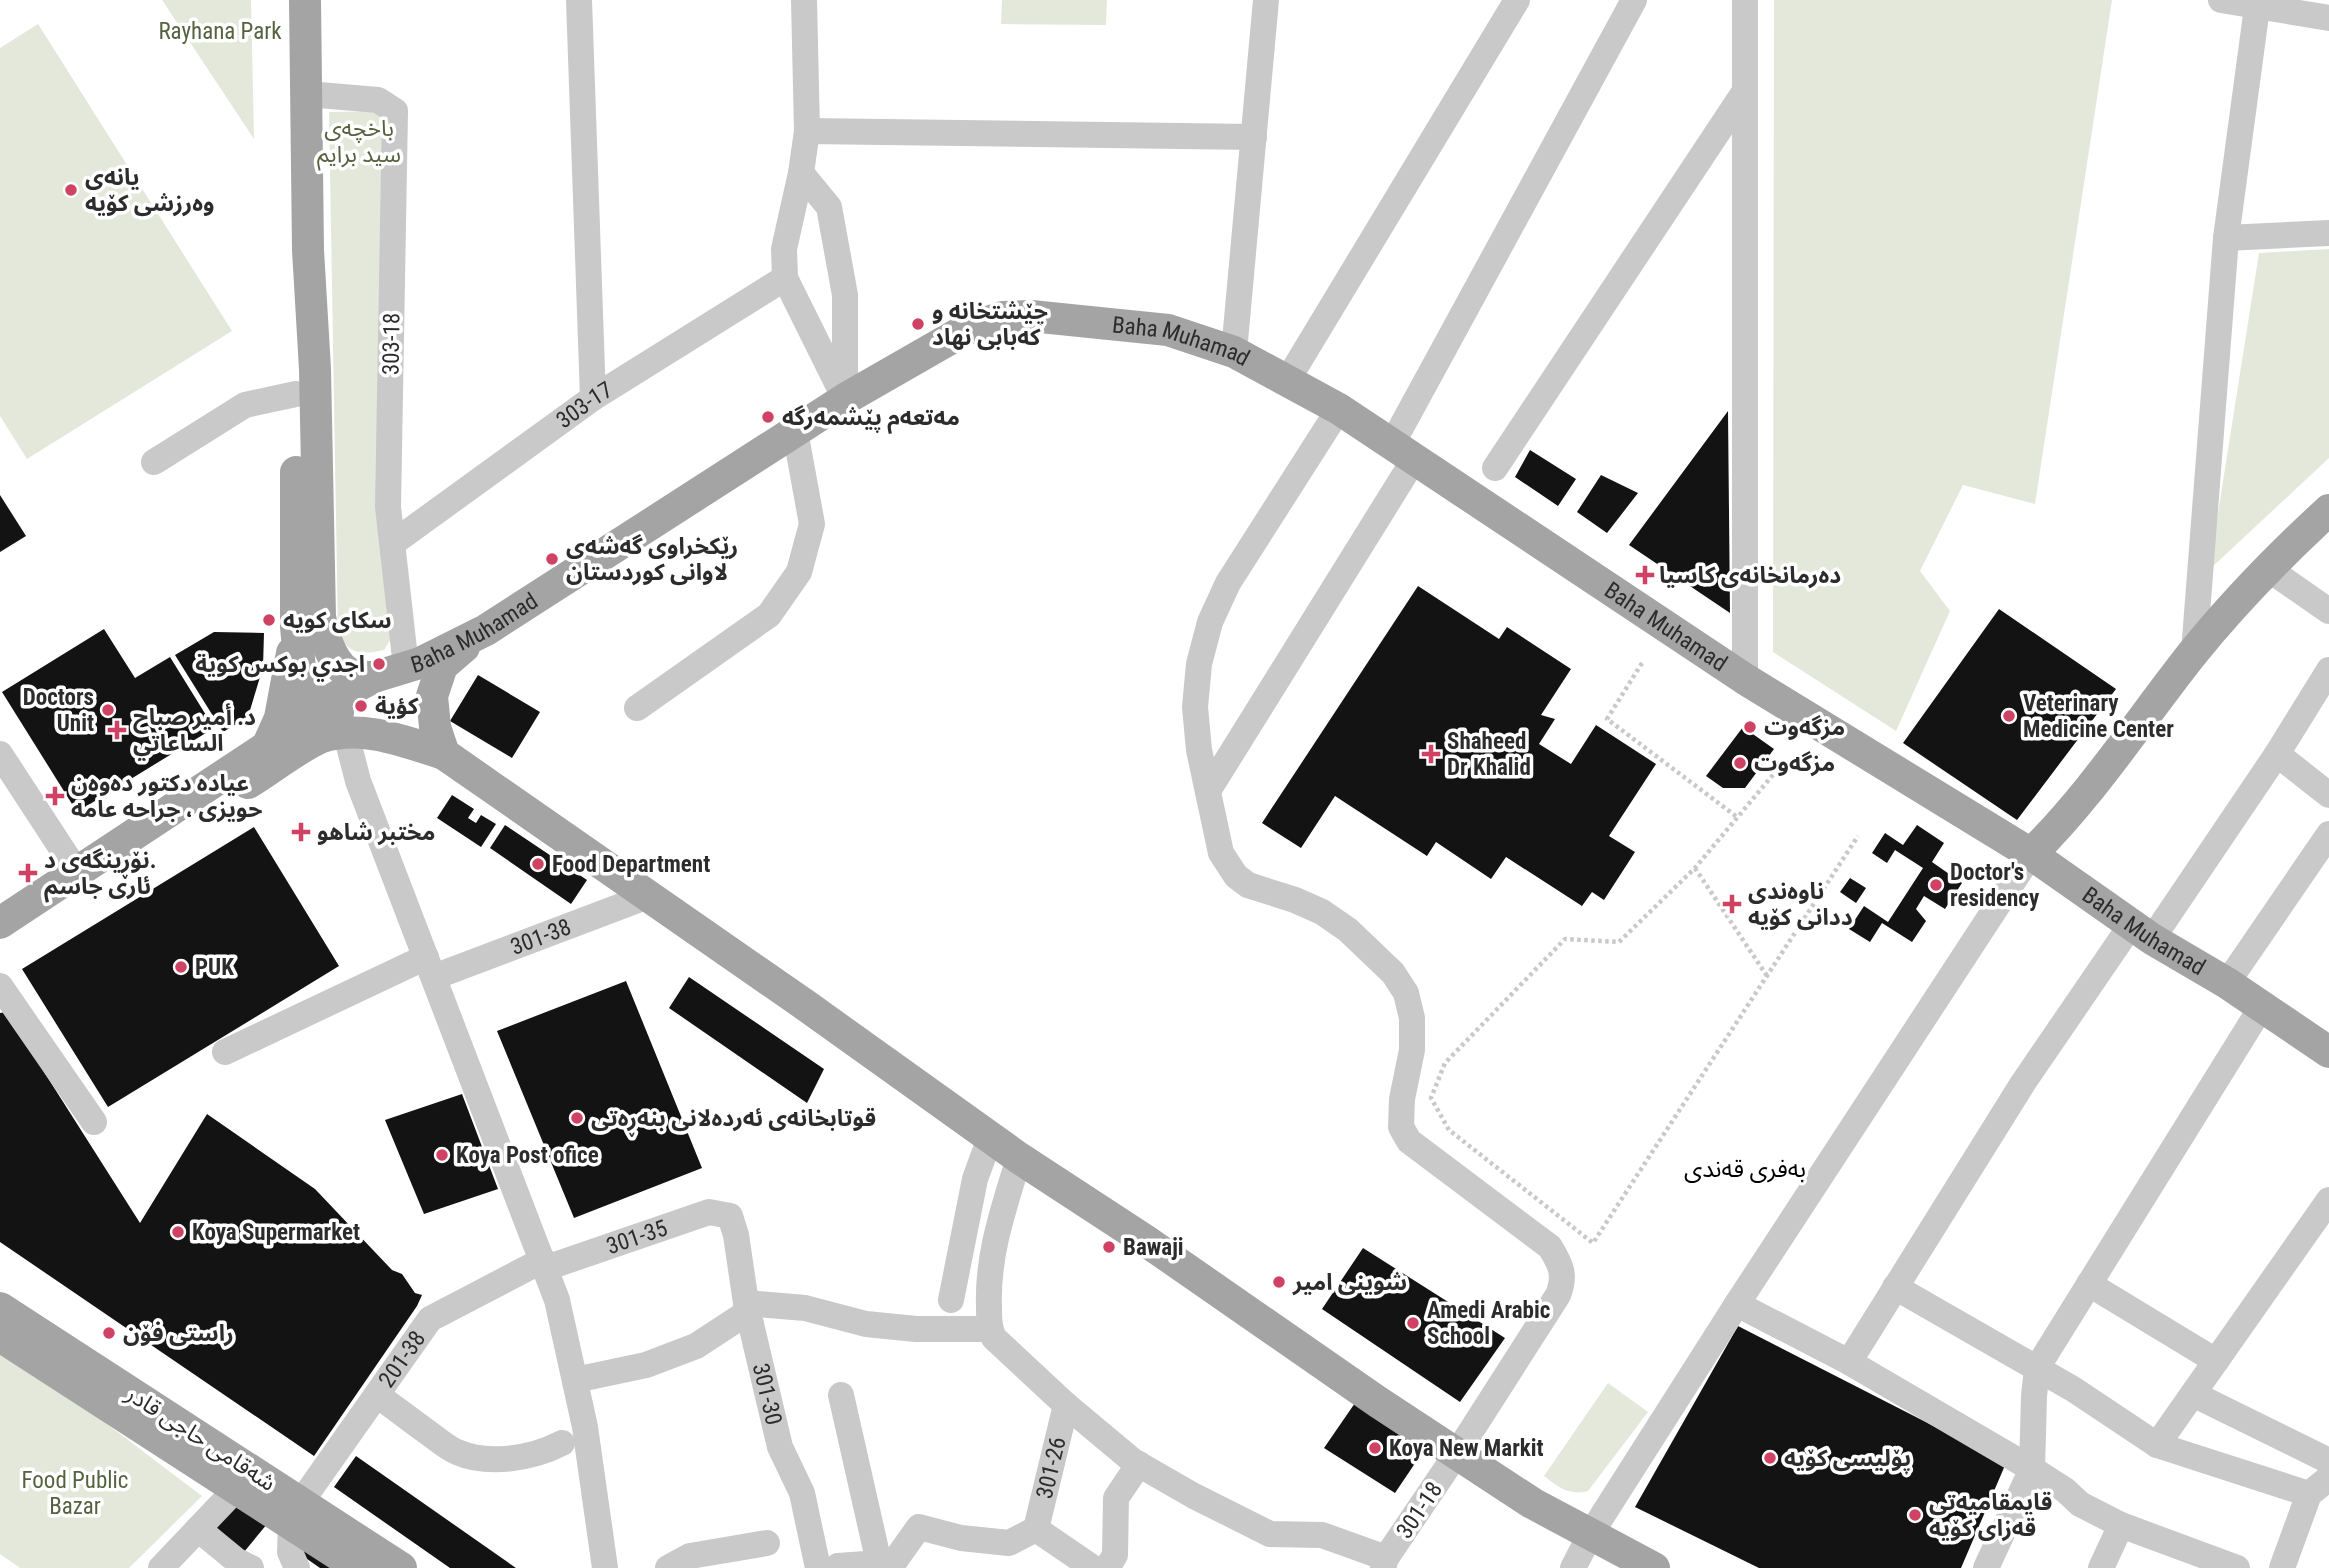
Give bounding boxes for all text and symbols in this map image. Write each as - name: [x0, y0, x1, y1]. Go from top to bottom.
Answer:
- park label: Rayhana Park: [158, 18, 282, 45]
- park label: باخچه‌ی سید برایم: [317, 115, 401, 171]
- place label: یانه‌ی وه‌رزشی كۆیه‌: [85, 164, 215, 217]
- marker: یانه‌ی وه‌رزشی كۆیه‌: [63, 182, 79, 198]
- place label: چێشتخانە و کەبابی نھاد: [932, 298, 1048, 351]
- street label: Baha Muhamad: [1111, 311, 1254, 372]
- street label: 303-18: [377, 313, 406, 375]
- marker: چێشتخانە و کەبابی نھاد: [910, 316, 926, 332]
- street label: 303-17: [551, 376, 618, 434]
- place label: مەتعەم پێشمەرگە: [782, 404, 960, 435]
- marker: مەتعەم پێشمەرگە: [760, 409, 776, 425]
- place label: رێكخراوی گه‌شه‌ی لاوانی كوردستان: [566, 533, 738, 586]
- marker: رێكخراوی گه‌شه‌ی لاوانی كوردستان: [544, 551, 560, 567]
- place label: دەرمانخانەی کاسیا: [1659, 562, 1841, 589]
- marker: دەرمانخانەی کاسیا: [1637, 567, 1653, 583]
- street label: Baha Muhamad: [1599, 576, 1732, 677]
- street label: Baha Muhamad: [408, 587, 543, 679]
- place label: سكاى كويه: [283, 607, 392, 634]
- marker: سكاى كويه: [261, 612, 277, 628]
- place label: اجدي بوكس كوية: [195, 651, 365, 682]
- marker: اجدي بوكس كوية: [371, 656, 387, 672]
- place label: Doctors Unit: [23, 684, 94, 737]
- place label: Veterinary Medicine Center: [2023, 690, 2174, 743]
- place label: كؤية: [375, 693, 419, 720]
- marker: كؤية: [353, 698, 369, 714]
- marker: Doctors Unit: [100, 702, 116, 718]
- place label: د. أمير صباح الساعاتي: [133, 703, 256, 761]
- marker: Veterinary Medicine Center: [2001, 708, 2017, 724]
- place label: مزگەوت: [1764, 714, 1845, 741]
- marker: مزگەوت: [1742, 719, 1758, 735]
- marker: د. أمير صباح الساعاتي: [107, 720, 127, 740]
- place label: Shaheed Dr Khalid: [1447, 728, 1531, 781]
- marker: Shaheed Dr Khalid: [1421, 744, 1441, 764]
- place label: مزگه‌وت: [1754, 750, 1835, 777]
- marker: مزگه‌وت: [1732, 755, 1748, 771]
- place label: عیادە دکتور دەوەن حویزی ، جراحە عامە: [71, 770, 262, 823]
- marker: عیادە دکتور دەوەن حویزی ، جراحە عامە: [45, 786, 65, 806]
- place label: مختبر شاهو: [317, 819, 435, 846]
- marker: مختبر شاهو: [291, 822, 311, 842]
- place label: نۆڕینگەی د. ئاری جاسم: [44, 847, 156, 903]
- place label: Food Department: [552, 851, 710, 878]
- marker: Food Department: [530, 856, 546, 872]
- place label: Doctor's residency: [1950, 859, 2040, 912]
- marker: نۆڕینگەی د. ئاری جاسم: [18, 863, 38, 883]
- marker: Doctor's residency: [1928, 877, 1944, 893]
- place label: ناوەندی ددانی کۆیە: [1748, 878, 1853, 931]
- street label: Baha Muhamad: [2077, 881, 2210, 981]
- marker: ناوەندی ددانی کۆیە: [1722, 894, 1742, 914]
- street label: 301-38: [507, 913, 575, 961]
- place label: PUK: [195, 954, 234, 981]
- marker: PUK: [173, 959, 189, 975]
- place label: قوتابخانه‌ی ئه‌رده‌لانی بنه‌ڕه‌تی: [591, 1105, 876, 1137]
- marker: قوتابخانه‌ی ئه‌رده‌لانی بنه‌ڕه‌تی: [569, 1110, 585, 1126]
- place label: Koya Post ofice: [456, 1142, 599, 1169]
- marker: Koya Post ofice: [434, 1147, 450, 1163]
- district label: بەفری قەندی: [1684, 1155, 1806, 1183]
- street label: 301-35: [603, 1214, 671, 1260]
- place label: Koya Supermarket: [192, 1219, 360, 1246]
- marker: Koya Supermarket: [170, 1224, 186, 1240]
- place label: Bawaji: [1123, 1234, 1184, 1261]
- marker: Bawaji: [1101, 1239, 1117, 1255]
- place label: شوينى امير: [1292, 1269, 1407, 1296]
- marker: شوينى امير: [1271, 1274, 1287, 1290]
- place label: Amedi Arabic School: [1427, 1297, 1550, 1350]
- marker: Amedi Arabic School: [1405, 1315, 1421, 1331]
- place label: راستى فۆن: [123, 1320, 234, 1347]
- marker: راستى فۆن: [101, 1325, 117, 1341]
- street label: 201-38: [373, 1326, 431, 1393]
- street label: 301-30: [747, 1361, 787, 1428]
- street label: شەقامی حاجی قادر: [120, 1379, 281, 1497]
- street label: 301-26: [1031, 1434, 1072, 1501]
- place label: Koya New Markit: [1389, 1435, 1544, 1462]
- marker: Koya New Markit: [1367, 1440, 1383, 1456]
- place label: پۆلیسی كۆیه‌: [1784, 1445, 1911, 1474]
- marker: پۆلیسی كۆیه‌: [1762, 1450, 1778, 1466]
- park label: Food Public Bazar: [22, 1467, 129, 1520]
- street label: 301-18: [1391, 1477, 1448, 1544]
- place label: قایمقامیه‌تی قه‌زای كۆیه‌: [1929, 1489, 2052, 1542]
- marker: قایمقامیه‌تی قه‌زای كۆیه‌: [1907, 1507, 1923, 1523]

